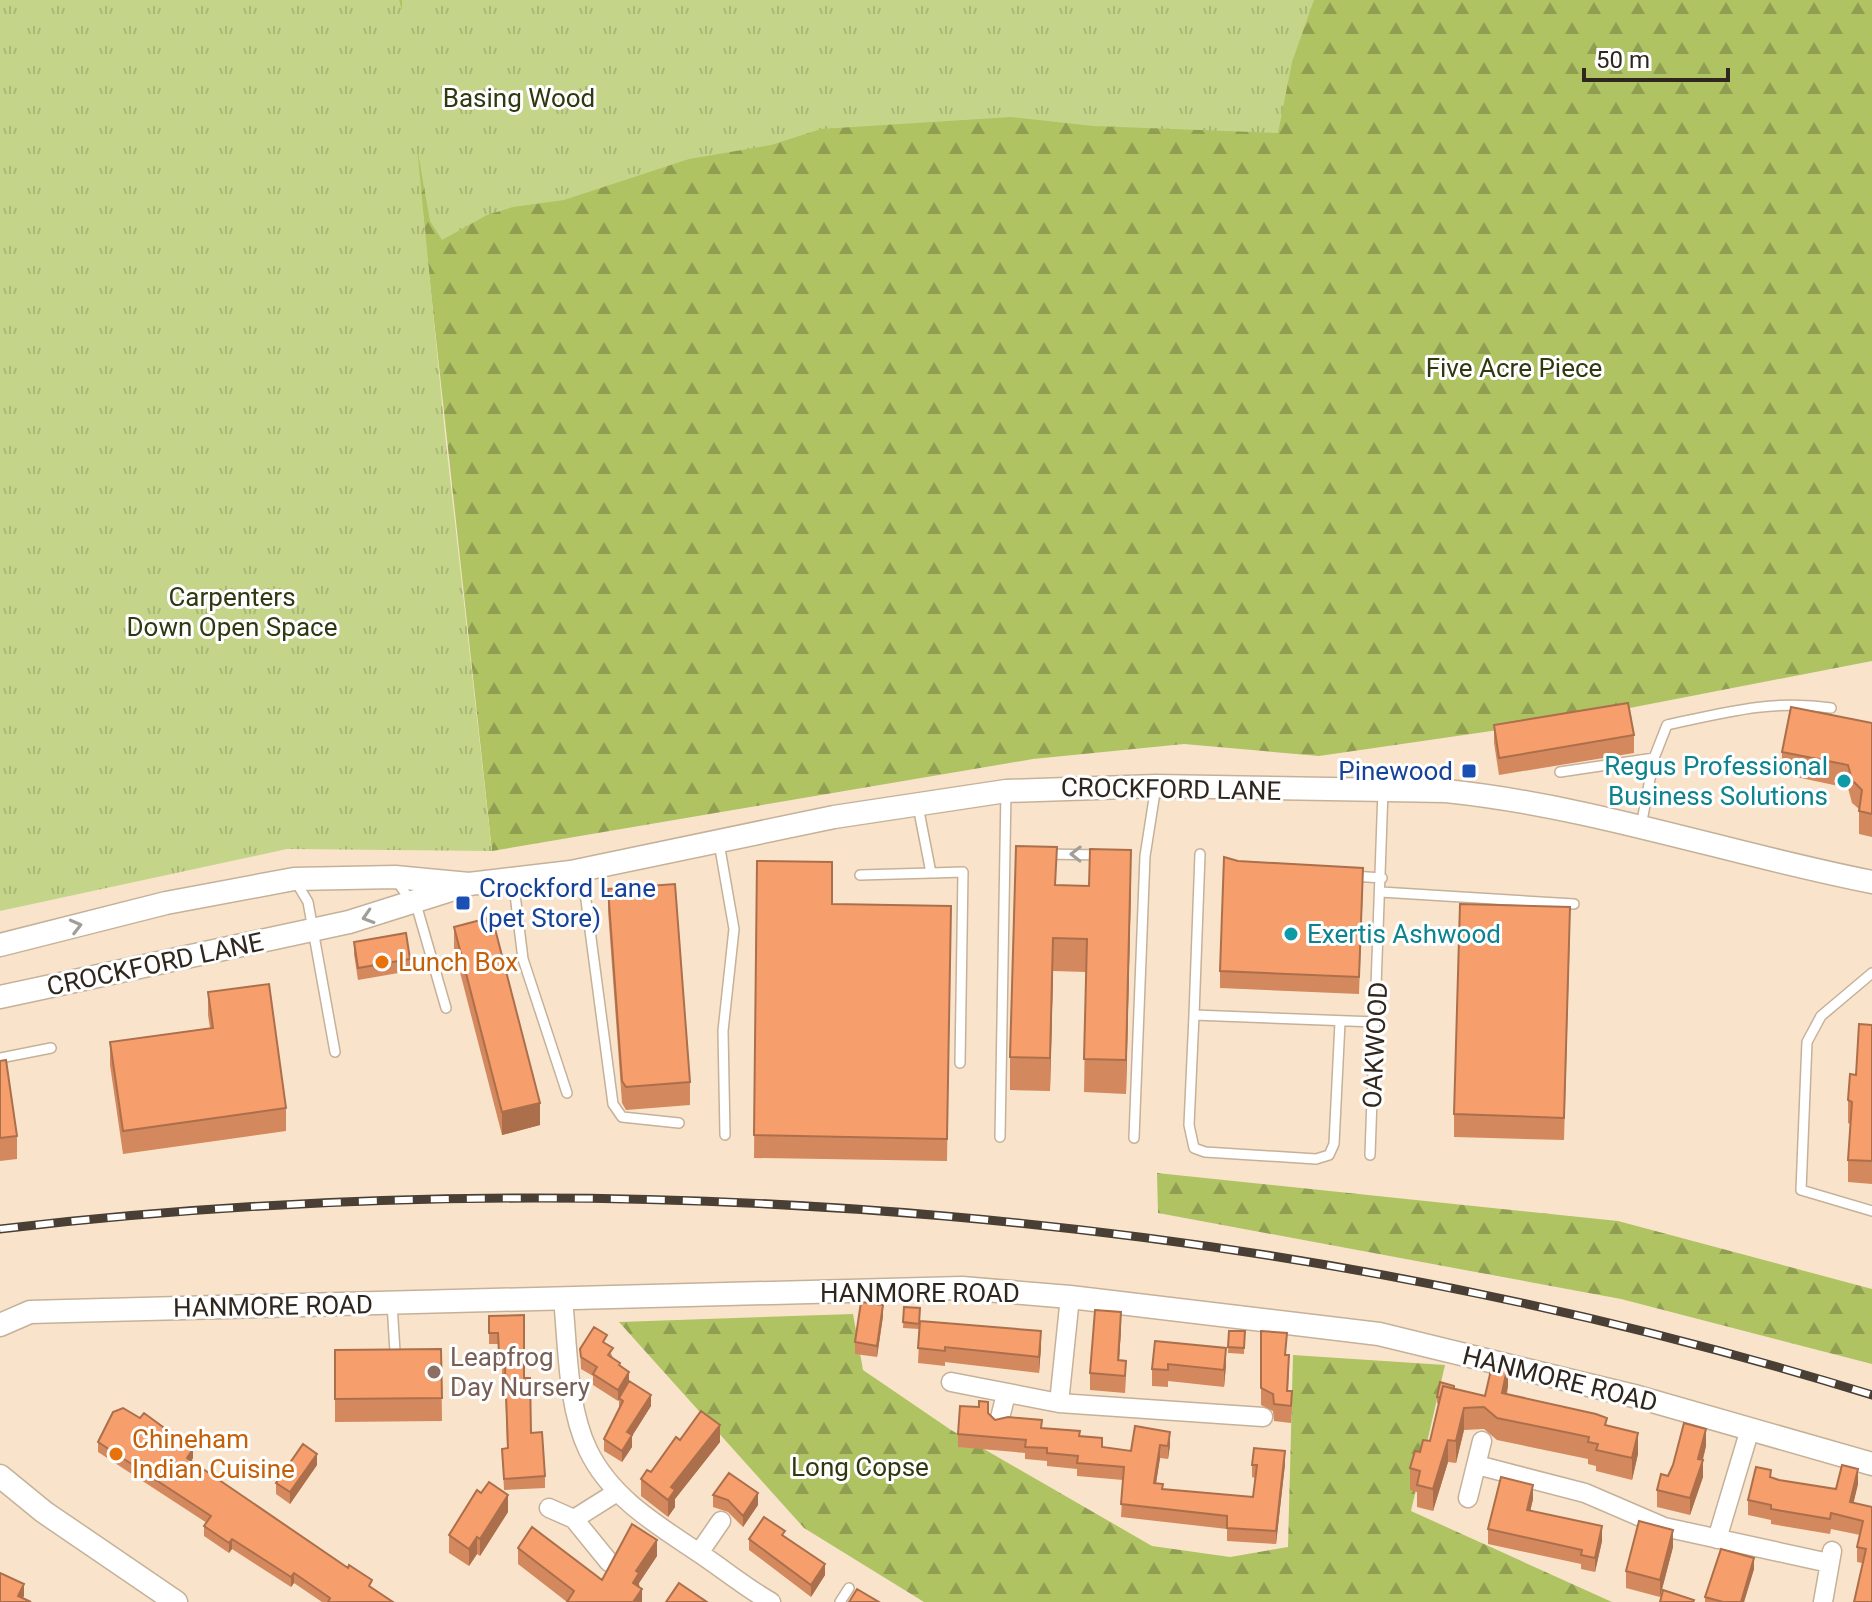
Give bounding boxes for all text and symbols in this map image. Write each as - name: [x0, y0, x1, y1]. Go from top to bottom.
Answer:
- scale bar: [1584, 32, 1728, 82]
- text: 50 m: [1596, 46, 1650, 74]
- park label: Basing Wood: [443, 83, 595, 113]
- park label: Five Acre Piece: [1426, 353, 1602, 383]
- park label: Carpenters Down Open Space: [127, 582, 337, 642]
- place label: Regus Professional Business Solutions: [1604, 751, 1828, 811]
- place label: Pinewood: [1338, 756, 1453, 786]
- marker: Pinewood: [1460, 762, 1478, 780]
- street label: CROCKFORD LANE: [1061, 772, 1281, 806]
- marker: Regus Professional Business Solutions: [1835, 772, 1853, 790]
- one-way arrow: [1069, 846, 1082, 863]
- place label: Crockford Lane (pet Store): [479, 873, 656, 933]
- marker: Crockford Lane (pet Store): [454, 894, 472, 912]
- one-way arrow: [362, 907, 376, 923]
- one-way arrow: [68, 918, 82, 935]
- place label: Exertis Ashwood: [1307, 919, 1501, 949]
- marker: Exertis Ashwood: [1282, 925, 1300, 943]
- street label: CROCKFORD LANE: [44, 926, 266, 1002]
- place label: Lunch Box: [398, 947, 518, 977]
- marker: Lunch Box: [373, 953, 391, 971]
- street label: OAKWOOD: [1357, 981, 1393, 1109]
- street label: HANMORE ROAD: [820, 1278, 1020, 1308]
- street label: HANMORE ROAD: [173, 1289, 373, 1323]
- street label: HANMORE ROAD: [1459, 1340, 1661, 1418]
- place label: Leapfrog Day Nursery: [450, 1342, 590, 1402]
- marker: Leapfrog Day Nursery: [425, 1363, 443, 1381]
- place label: Chineham Indian Cuisine: [132, 1424, 295, 1484]
- marker: Chineham Indian Cuisine: [107, 1445, 125, 1463]
- park label: Long Copse: [791, 1452, 929, 1482]

